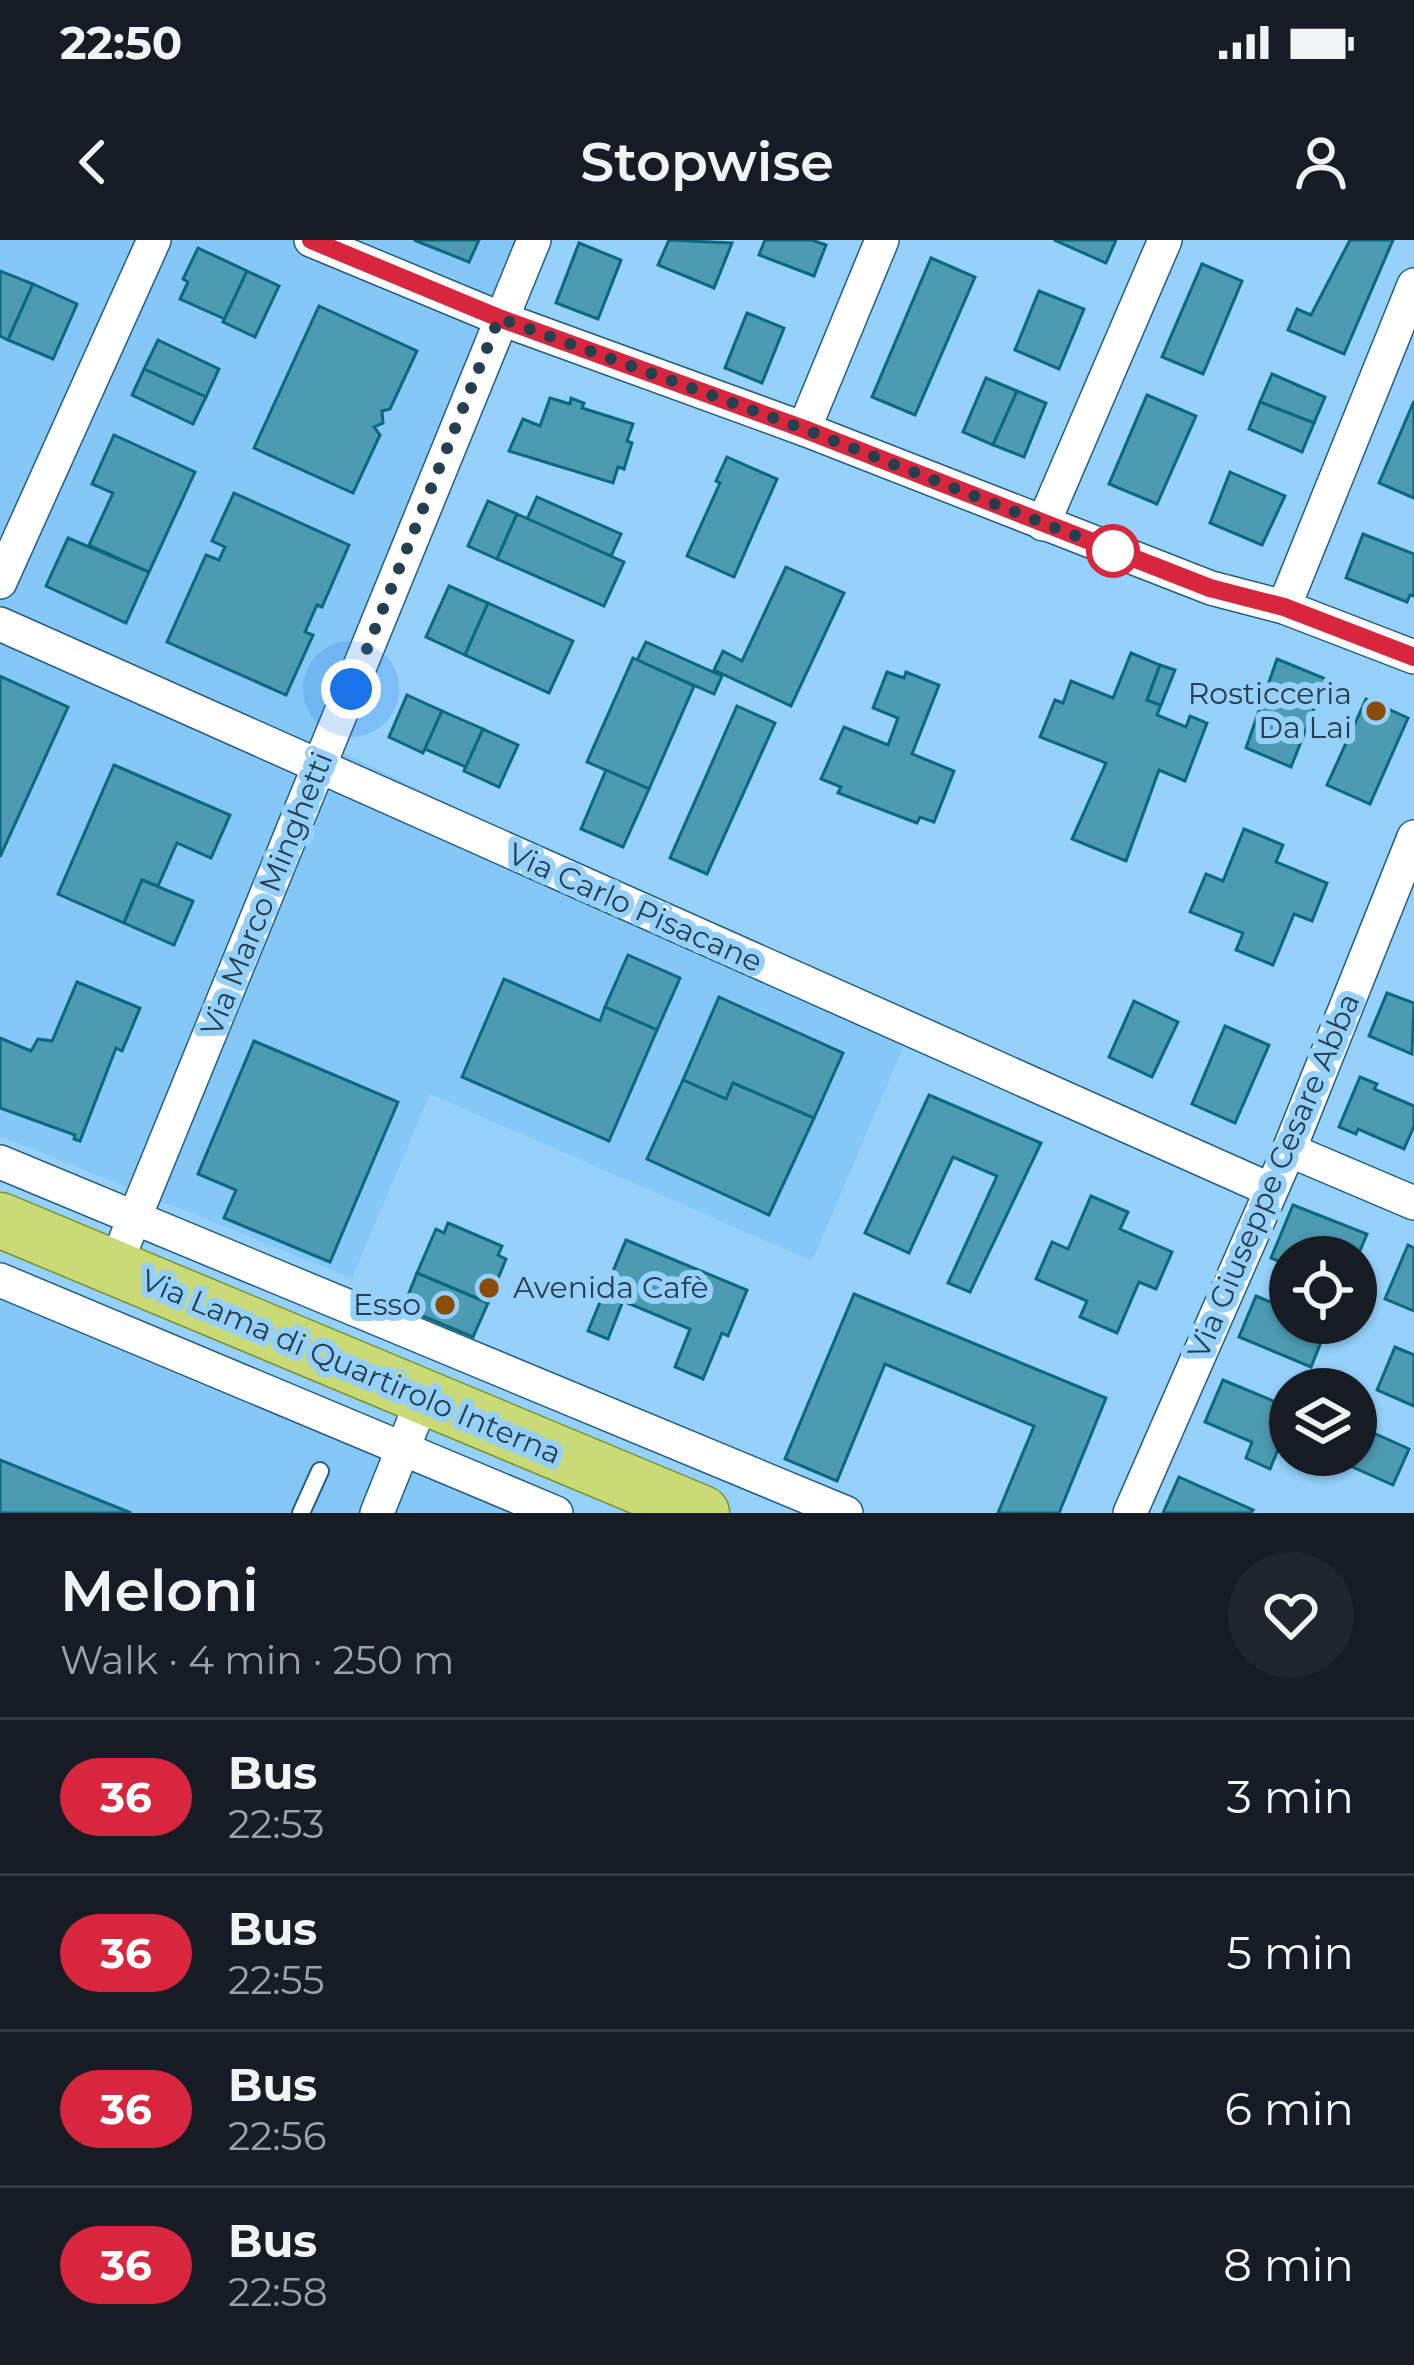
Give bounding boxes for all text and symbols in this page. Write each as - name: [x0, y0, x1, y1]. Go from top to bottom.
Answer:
- text: 22:50: [60, 15, 182, 70]
- icon: back: [60, 129, 126, 195]
- text: Stopwise: [580, 129, 834, 195]
- icon: person: [1288, 129, 1354, 195]
- unlabelled marker: [1088, 526, 1138, 576]
- your location: [321, 659, 381, 719]
- place label: Rosticceria Da Lai: [1188, 675, 1352, 746]
- marker: Rosticceria Da Lai: [1363, 698, 1389, 724]
- street label: Via Marco Minghetti: [193, 746, 341, 1041]
- street label: Via Carlo Pisacane: [502, 835, 768, 980]
- street label: Via Giuseppe Cesare Abba: [1180, 988, 1367, 1364]
- map controls: [1269, 1236, 1377, 1476]
- button: locate: [1269, 1236, 1377, 1344]
- street label: Via Lama di Quartirolo Interna: [136, 1261, 567, 1472]
- place label: Avenida Cafè: [513, 1269, 709, 1306]
- marker: Avenida Cafè: [476, 1275, 502, 1301]
- place label: Esso: [353, 1286, 421, 1323]
- marker: Esso: [432, 1292, 458, 1318]
- button: layers: [1269, 1368, 1377, 1476]
- button: heart: [1228, 1552, 1354, 1678]
- text: Meloni: [60, 1556, 259, 1625]
- text: Walk · 4 min · 250 m: [60, 1636, 454, 1684]
- text: Bus: [228, 1745, 317, 1800]
- text: 3 min: [1227, 1769, 1354, 1824]
- text: 36: [100, 1771, 152, 1823]
- text: 22:53: [228, 1800, 324, 1848]
- text: Bus: [228, 1901, 317, 1956]
- text: 5 min: [1226, 1925, 1354, 1980]
- text: 36: [100, 1927, 152, 1979]
- text: 22:55: [228, 1956, 325, 2004]
- text: Bus: [228, 2057, 317, 2112]
- text: 6 min: [1225, 2081, 1354, 2136]
- text: 36: [100, 2083, 152, 2135]
- text: 22:56: [228, 2112, 326, 2160]
- text: Bus: [228, 2213, 317, 2268]
- text: 8 min: [1223, 2237, 1354, 2292]
- text: 36: [100, 2239, 152, 2291]
- text: 22:58: [228, 2268, 328, 2316]

